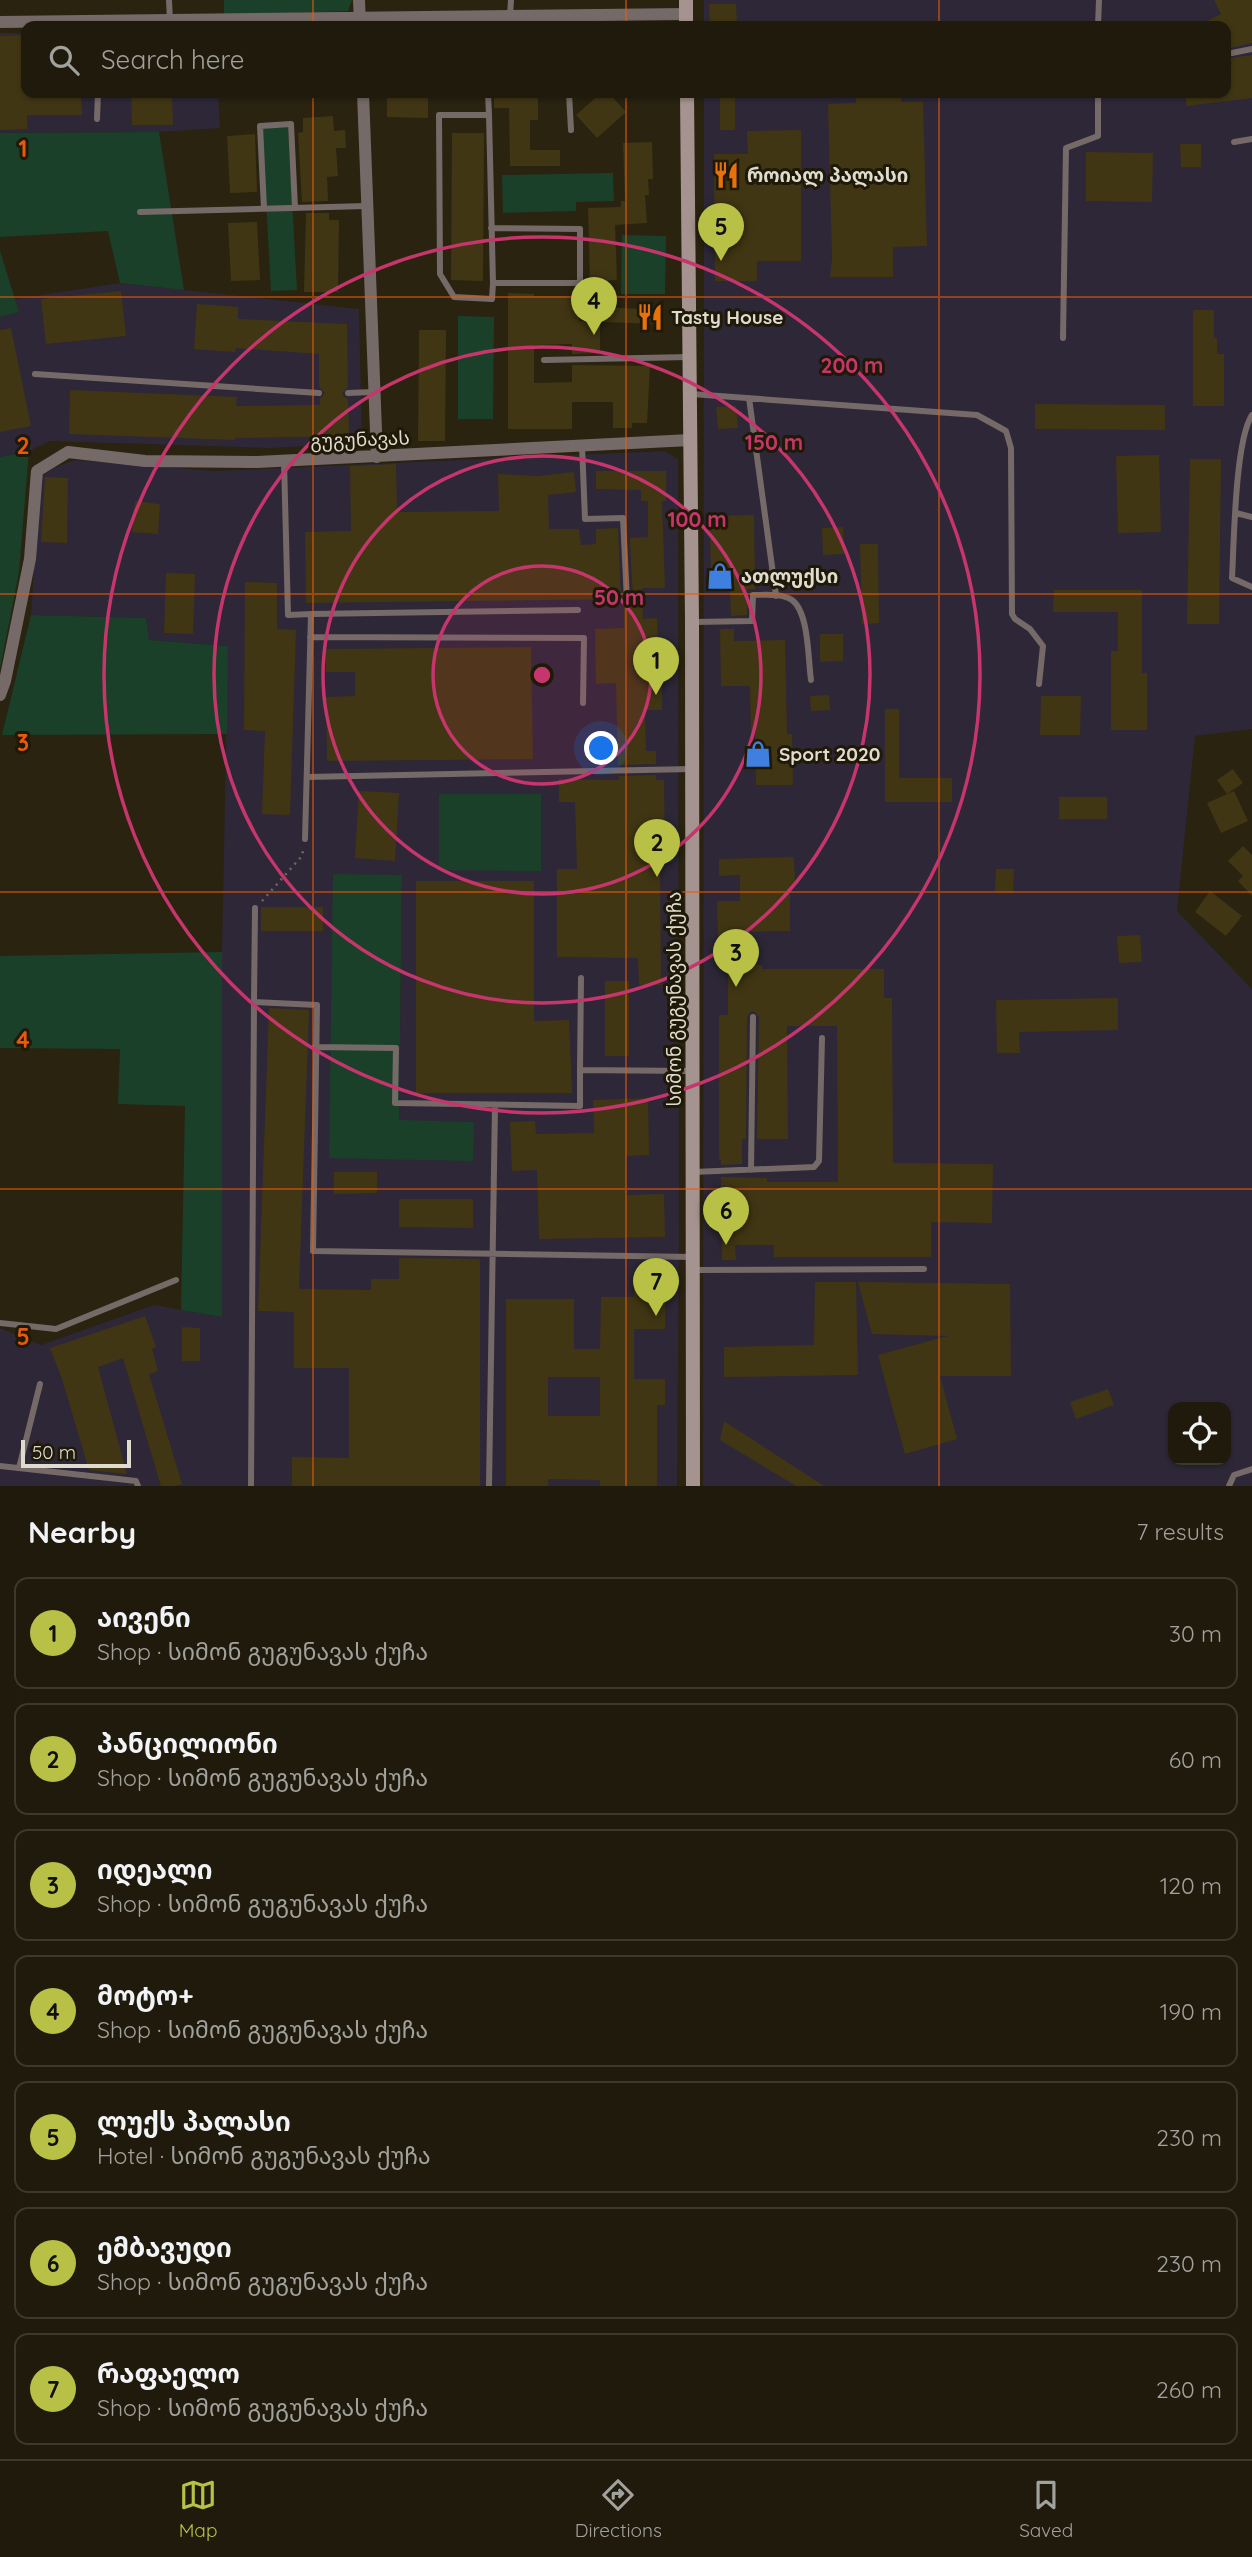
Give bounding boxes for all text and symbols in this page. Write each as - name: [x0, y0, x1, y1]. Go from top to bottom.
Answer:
- search box: [21, 21, 1231, 98]
- icon: search: [45, 41, 83, 79]
- text: Search here: [101, 43, 245, 76]
- text: 1: [19, 134, 27, 163]
- restaurant icon: როიალ პალასი: [711, 160, 741, 190]
- place label: როიალ პალასი: [747, 163, 908, 187]
- pin: 5: [698, 203, 744, 261]
- pin: 4: [571, 277, 617, 335]
- restaurant icon: Tasty House: [635, 302, 665, 332]
- place label: Tasty House: [671, 305, 783, 329]
- text: 200 m: [821, 352, 883, 378]
- street label: გუგუნავას: [310, 425, 410, 453]
- text: 150 m: [745, 429, 803, 455]
- text: 2: [16, 431, 30, 460]
- text: 100 m: [667, 506, 727, 532]
- shop icon: ათლუქსი: [705, 561, 735, 591]
- place label: ათლუქსი: [741, 564, 838, 588]
- text: 50 m: [594, 584, 644, 610]
- pin: 1: [633, 637, 679, 695]
- centre of rings: [530, 663, 554, 687]
- text: 3: [17, 728, 29, 757]
- your location: [584, 731, 618, 765]
- shop icon: Sport 2020: [743, 739, 773, 769]
- place label: Sport 2020: [779, 742, 880, 766]
- pin: 2: [634, 819, 680, 877]
- street label: სიმონ გუგუნავას ქუჩა: [662, 892, 686, 1106]
- pin: 3: [713, 929, 759, 987]
- text: 4: [16, 1025, 30, 1054]
- pin: 6: [703, 1187, 749, 1245]
- pin: 7: [633, 1258, 679, 1316]
- text: 5: [16, 1322, 30, 1351]
- map controls: [1168, 1402, 1231, 1465]
- button: locate: [1168, 1402, 1231, 1465]
- scale bar: [21, 1437, 131, 1469]
- text: 50 m: [32, 1440, 76, 1464]
- text: Nearby: [28, 1513, 136, 1551]
- text: 7 results: [1136, 1517, 1224, 1546]
- text: აივენი: [97, 1601, 191, 1634]
- text: 1: [49, 1619, 57, 1648]
- text: 30 m: [1169, 1619, 1222, 1648]
- text: Shop · სიმონ გუგუნავას ქუჩა: [97, 1637, 428, 1666]
- text: პანცილიონი: [97, 1727, 278, 1760]
- text: 2: [46, 1745, 60, 1774]
- text: 60 m: [1169, 1745, 1222, 1774]
- text: Shop · სიმონ გუგუნავას ქუჩა: [97, 1763, 428, 1792]
- text: იდეალი: [97, 1853, 212, 1886]
- text: 3: [47, 1871, 59, 1900]
- text: 120 m: [1160, 1871, 1222, 1900]
- text: Shop · სიმონ გუგუნავას ქუჩა: [97, 1889, 428, 1918]
- text: მოტო+: [97, 1979, 193, 2012]
- text: 4: [46, 1997, 60, 2026]
- text: 190 m: [1160, 1997, 1222, 2026]
- text: Shop · სიმონ გუგუნავას ქუჩა: [97, 2015, 428, 2044]
- text: ლუქს პალასი: [97, 2105, 291, 2138]
- text: 5: [46, 2123, 60, 2152]
- text: 230 m: [1156, 2123, 1222, 2152]
- text: Hotel · სიმონ გუგუნავას ქუჩა: [97, 2141, 431, 2170]
- text: ემბავუდი: [97, 2231, 232, 2264]
- text: 6: [47, 2249, 59, 2278]
- text: 230 m: [1156, 2249, 1222, 2278]
- text: Shop · სიმონ გუგუნავას ქუჩა: [97, 2267, 428, 2296]
- text: რაფაელო: [97, 2357, 240, 2390]
- text: 7: [47, 2375, 59, 2404]
- text: 260 m: [1156, 2375, 1222, 2404]
- text: Shop · სიმონ გუგუნავას ქუჩა: [97, 2393, 428, 2422]
- tab: Map: [179, 2476, 217, 2542]
- tab: Directions: [575, 2476, 662, 2542]
- tab: Saved: [1019, 2476, 1073, 2542]

